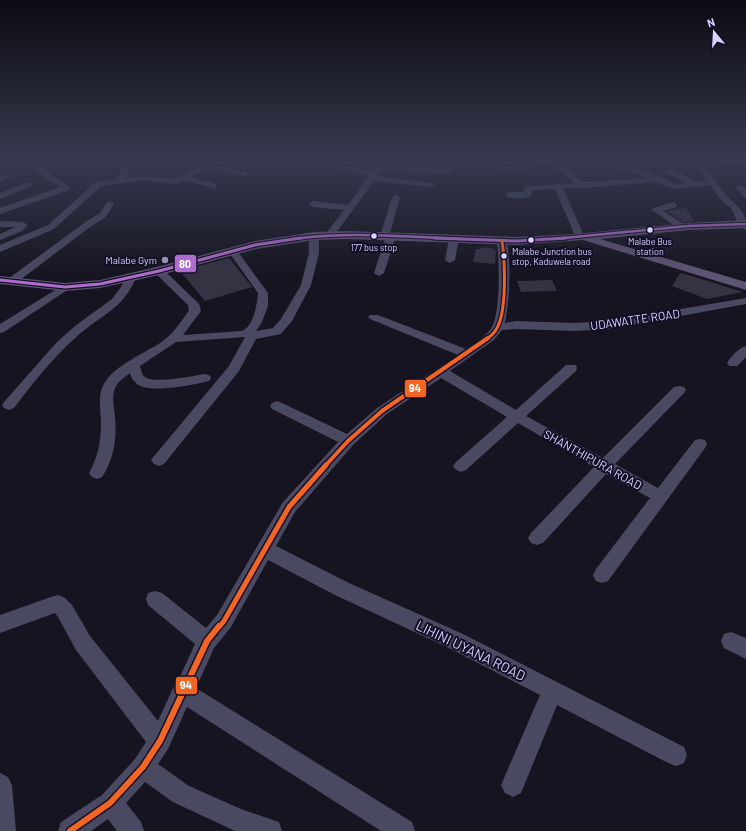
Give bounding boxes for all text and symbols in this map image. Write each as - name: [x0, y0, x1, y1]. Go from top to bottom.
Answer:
- north arrow: [694, 12, 734, 52]
- text: N: [705, 15, 716, 29]
- marker: Malabe Bus station: [645, 225, 655, 235]
- marker: 177 bus stop: [369, 231, 379, 241]
- unlabelled marker: [526, 235, 536, 245]
- place label: Malabe Bus station: [628, 236, 672, 257]
- place label: 177 bus stop: [351, 242, 397, 253]
- place label: Malabe Junction bus stop, Kaduwela road: [512, 246, 592, 267]
- marker: Malabe Junction bus stop, Kaduwela road: [499, 251, 509, 261]
- place label: Malabe Gym: [106, 254, 157, 266]
- line badge: 80: [174, 254, 197, 273]
- marker: Malabe Gym: [160, 255, 170, 265]
- text: 80: [179, 257, 191, 270]
- street label: UDAWATTE ROAD: [589, 306, 681, 332]
- line badge: 94: [404, 379, 427, 398]
- text: 94: [409, 381, 422, 394]
- street label: SHANTHIPURA ROAD: [542, 426, 644, 492]
- street label: LIHINI UYANA ROAD: [413, 616, 529, 684]
- line badge: 94: [175, 676, 198, 695]
- text: 94: [180, 678, 193, 691]

